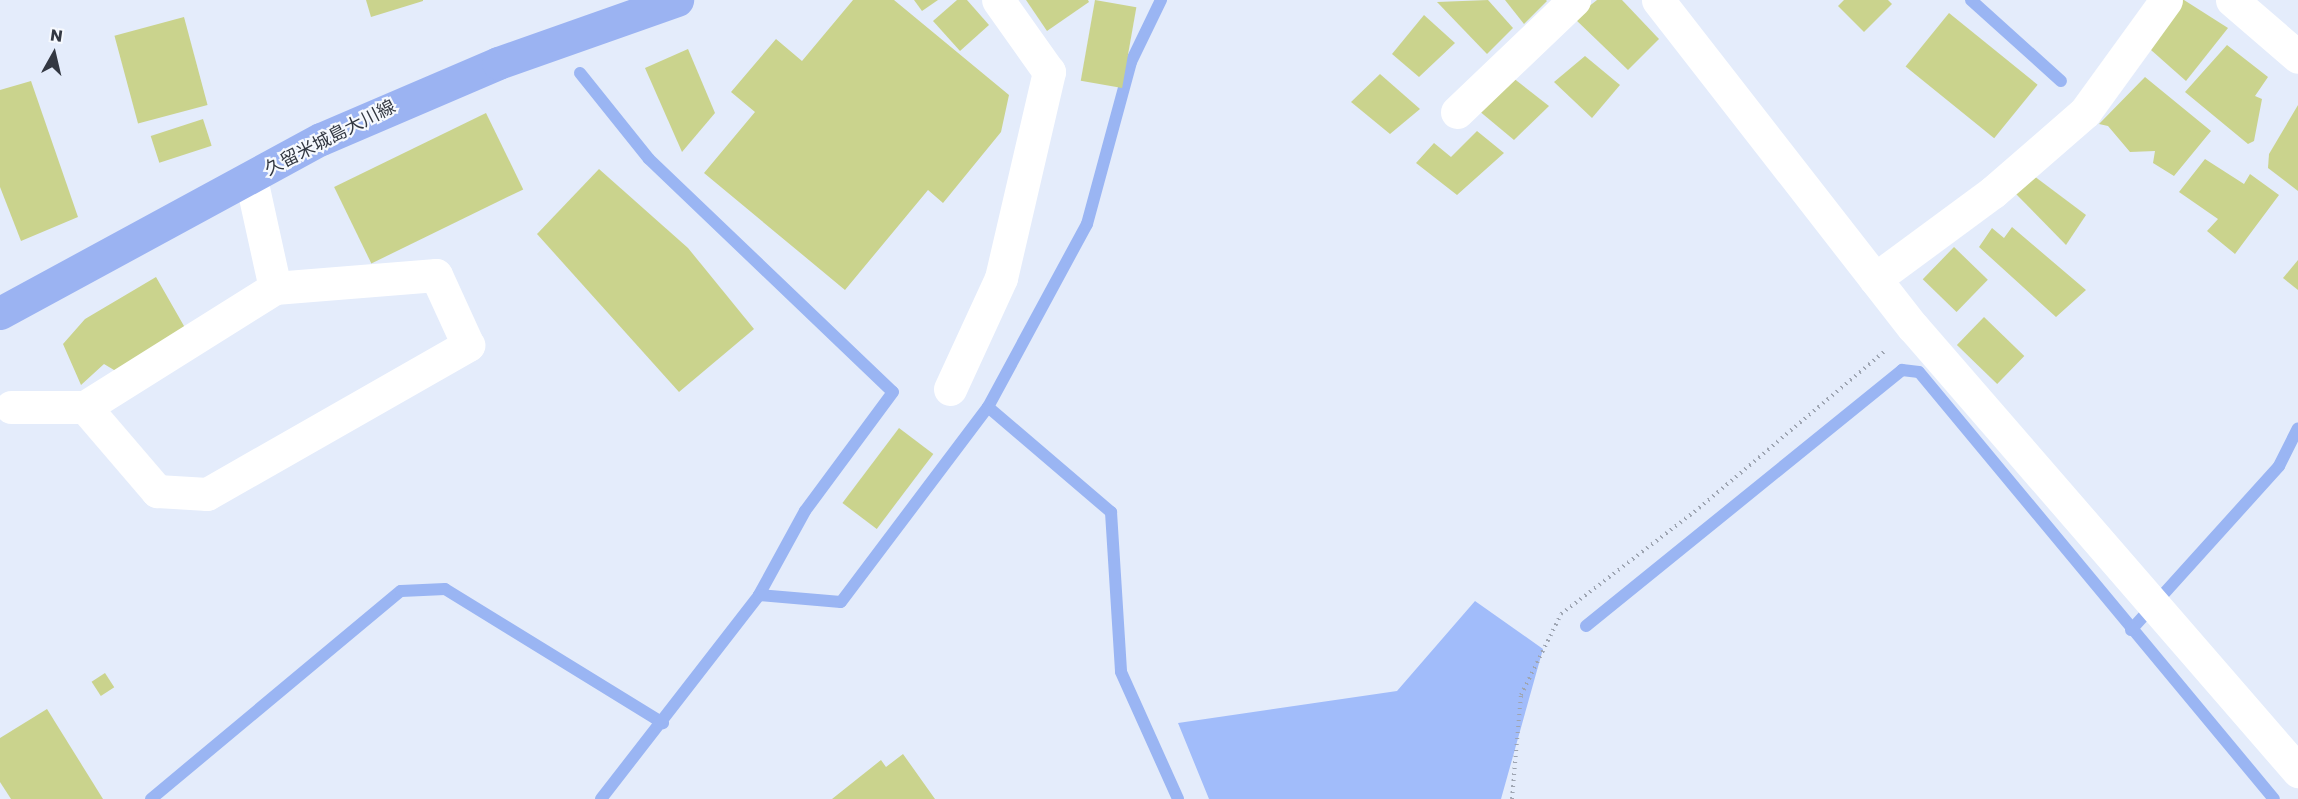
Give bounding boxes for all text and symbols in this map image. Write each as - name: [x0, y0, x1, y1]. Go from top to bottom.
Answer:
- text: N: [49, 23, 64, 48]
- north arrow: [24, 24, 84, 84]
- street label: 久留米城島大川線: [261, 96, 399, 180]

